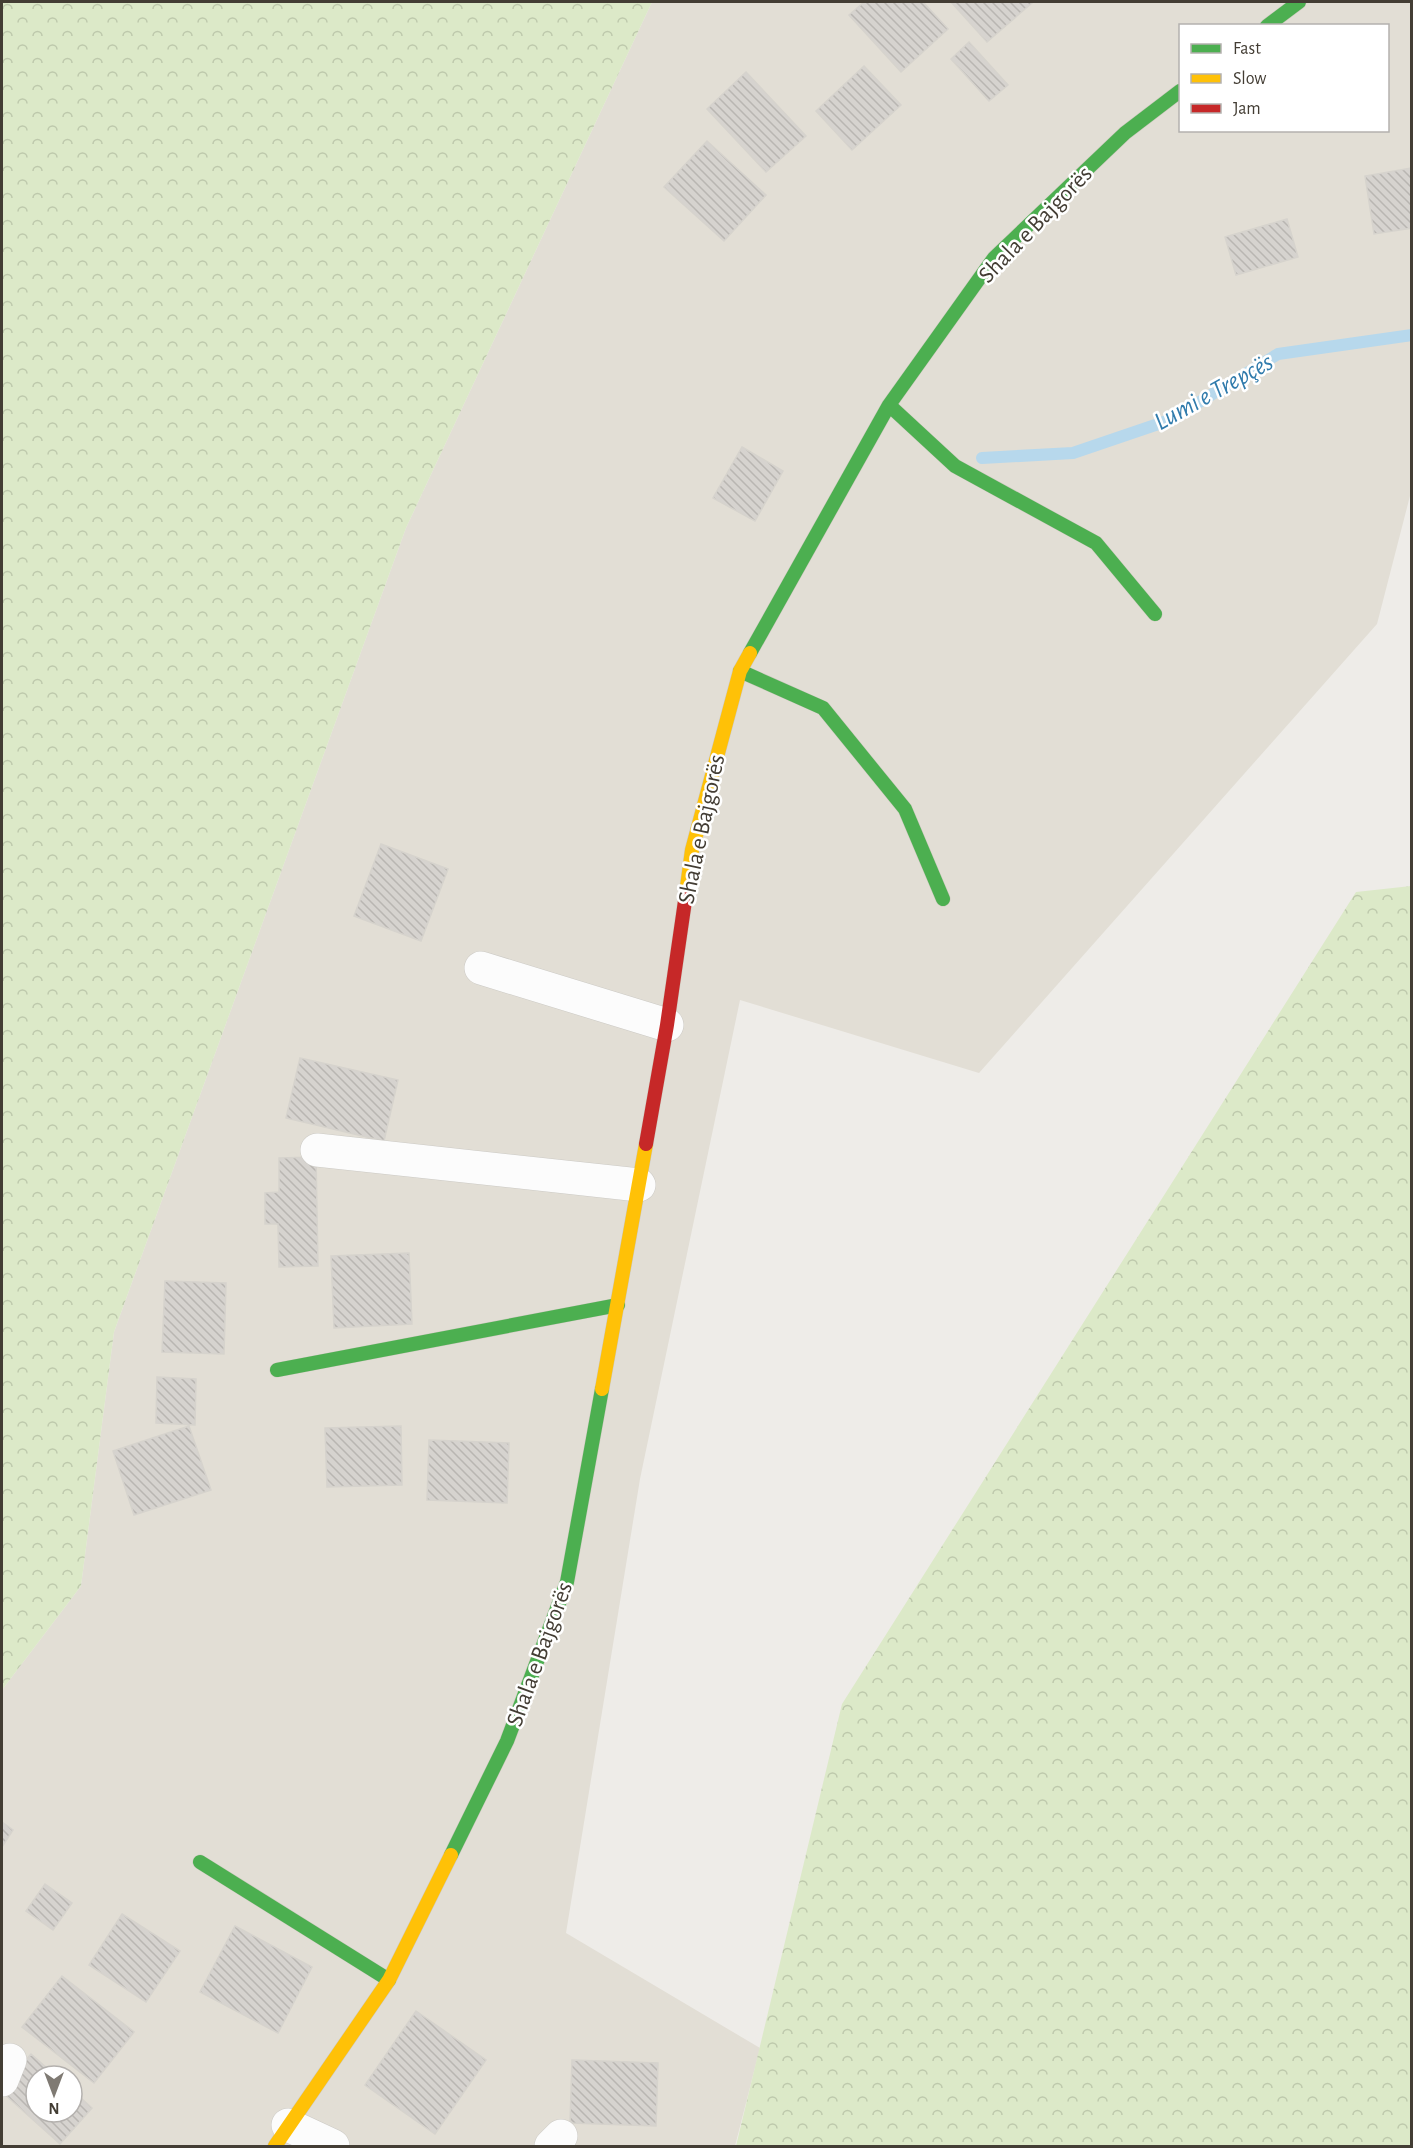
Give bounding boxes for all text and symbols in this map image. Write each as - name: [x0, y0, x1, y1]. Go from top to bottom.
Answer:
- legend: [1179, 24, 1389, 132]
- text: Fast: [1233, 40, 1261, 58]
- text: Slow: [1233, 70, 1266, 88]
- text: Jam: [1233, 100, 1261, 118]
- street label: Shala e Bajgorës: [974, 162, 1097, 288]
- water label: Lumi e Trepçës: [1150, 349, 1277, 435]
- street label: Shala e Bajgorës: [674, 752, 730, 906]
- street label: Shala e Bajgorës: [503, 1579, 577, 1730]
- north arrow: [24, 2064, 84, 2124]
- text: N: [48, 2100, 60, 2116]

